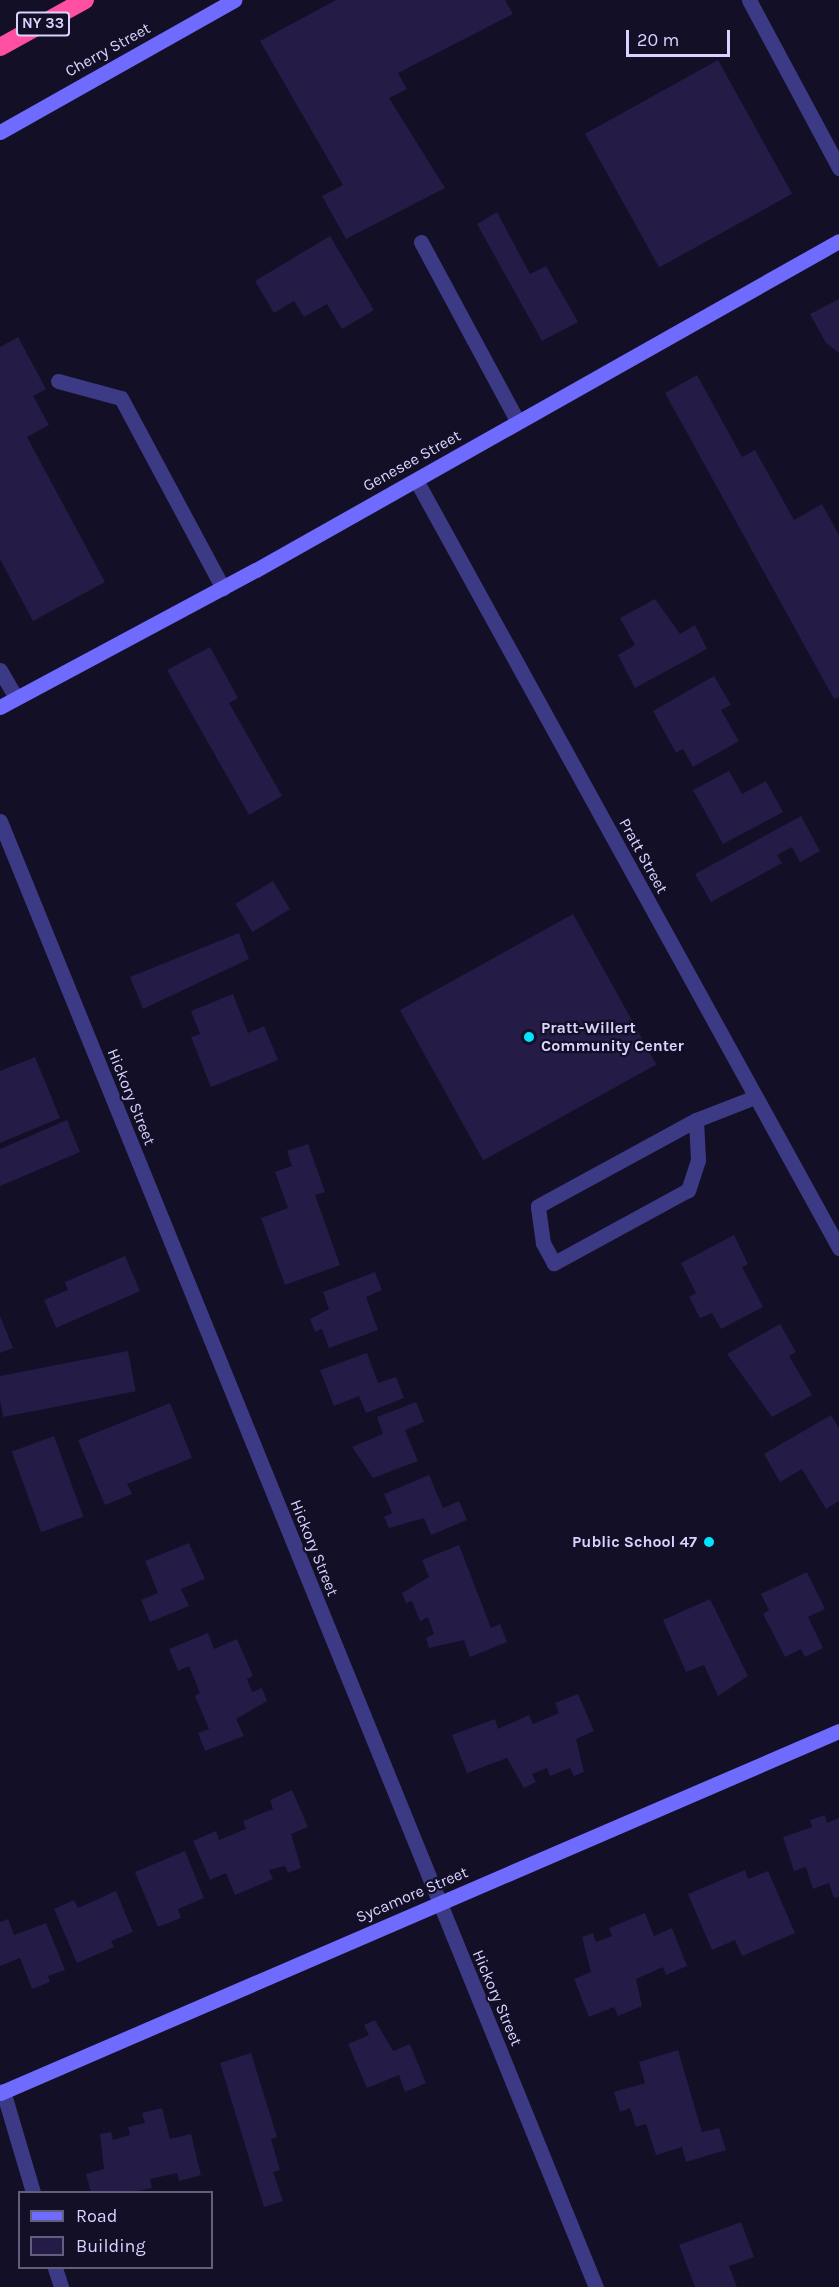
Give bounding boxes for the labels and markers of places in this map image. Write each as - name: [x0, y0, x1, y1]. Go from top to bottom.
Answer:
- place label: Pratt-Willert Community Center: [541, 1018, 684, 1056]
- marker: Pratt-Willert Community Center: [522, 1030, 536, 1044]
- place label: Public School 47: [572, 1532, 697, 1552]
- marker: Public School 47: [702, 1535, 716, 1549]

